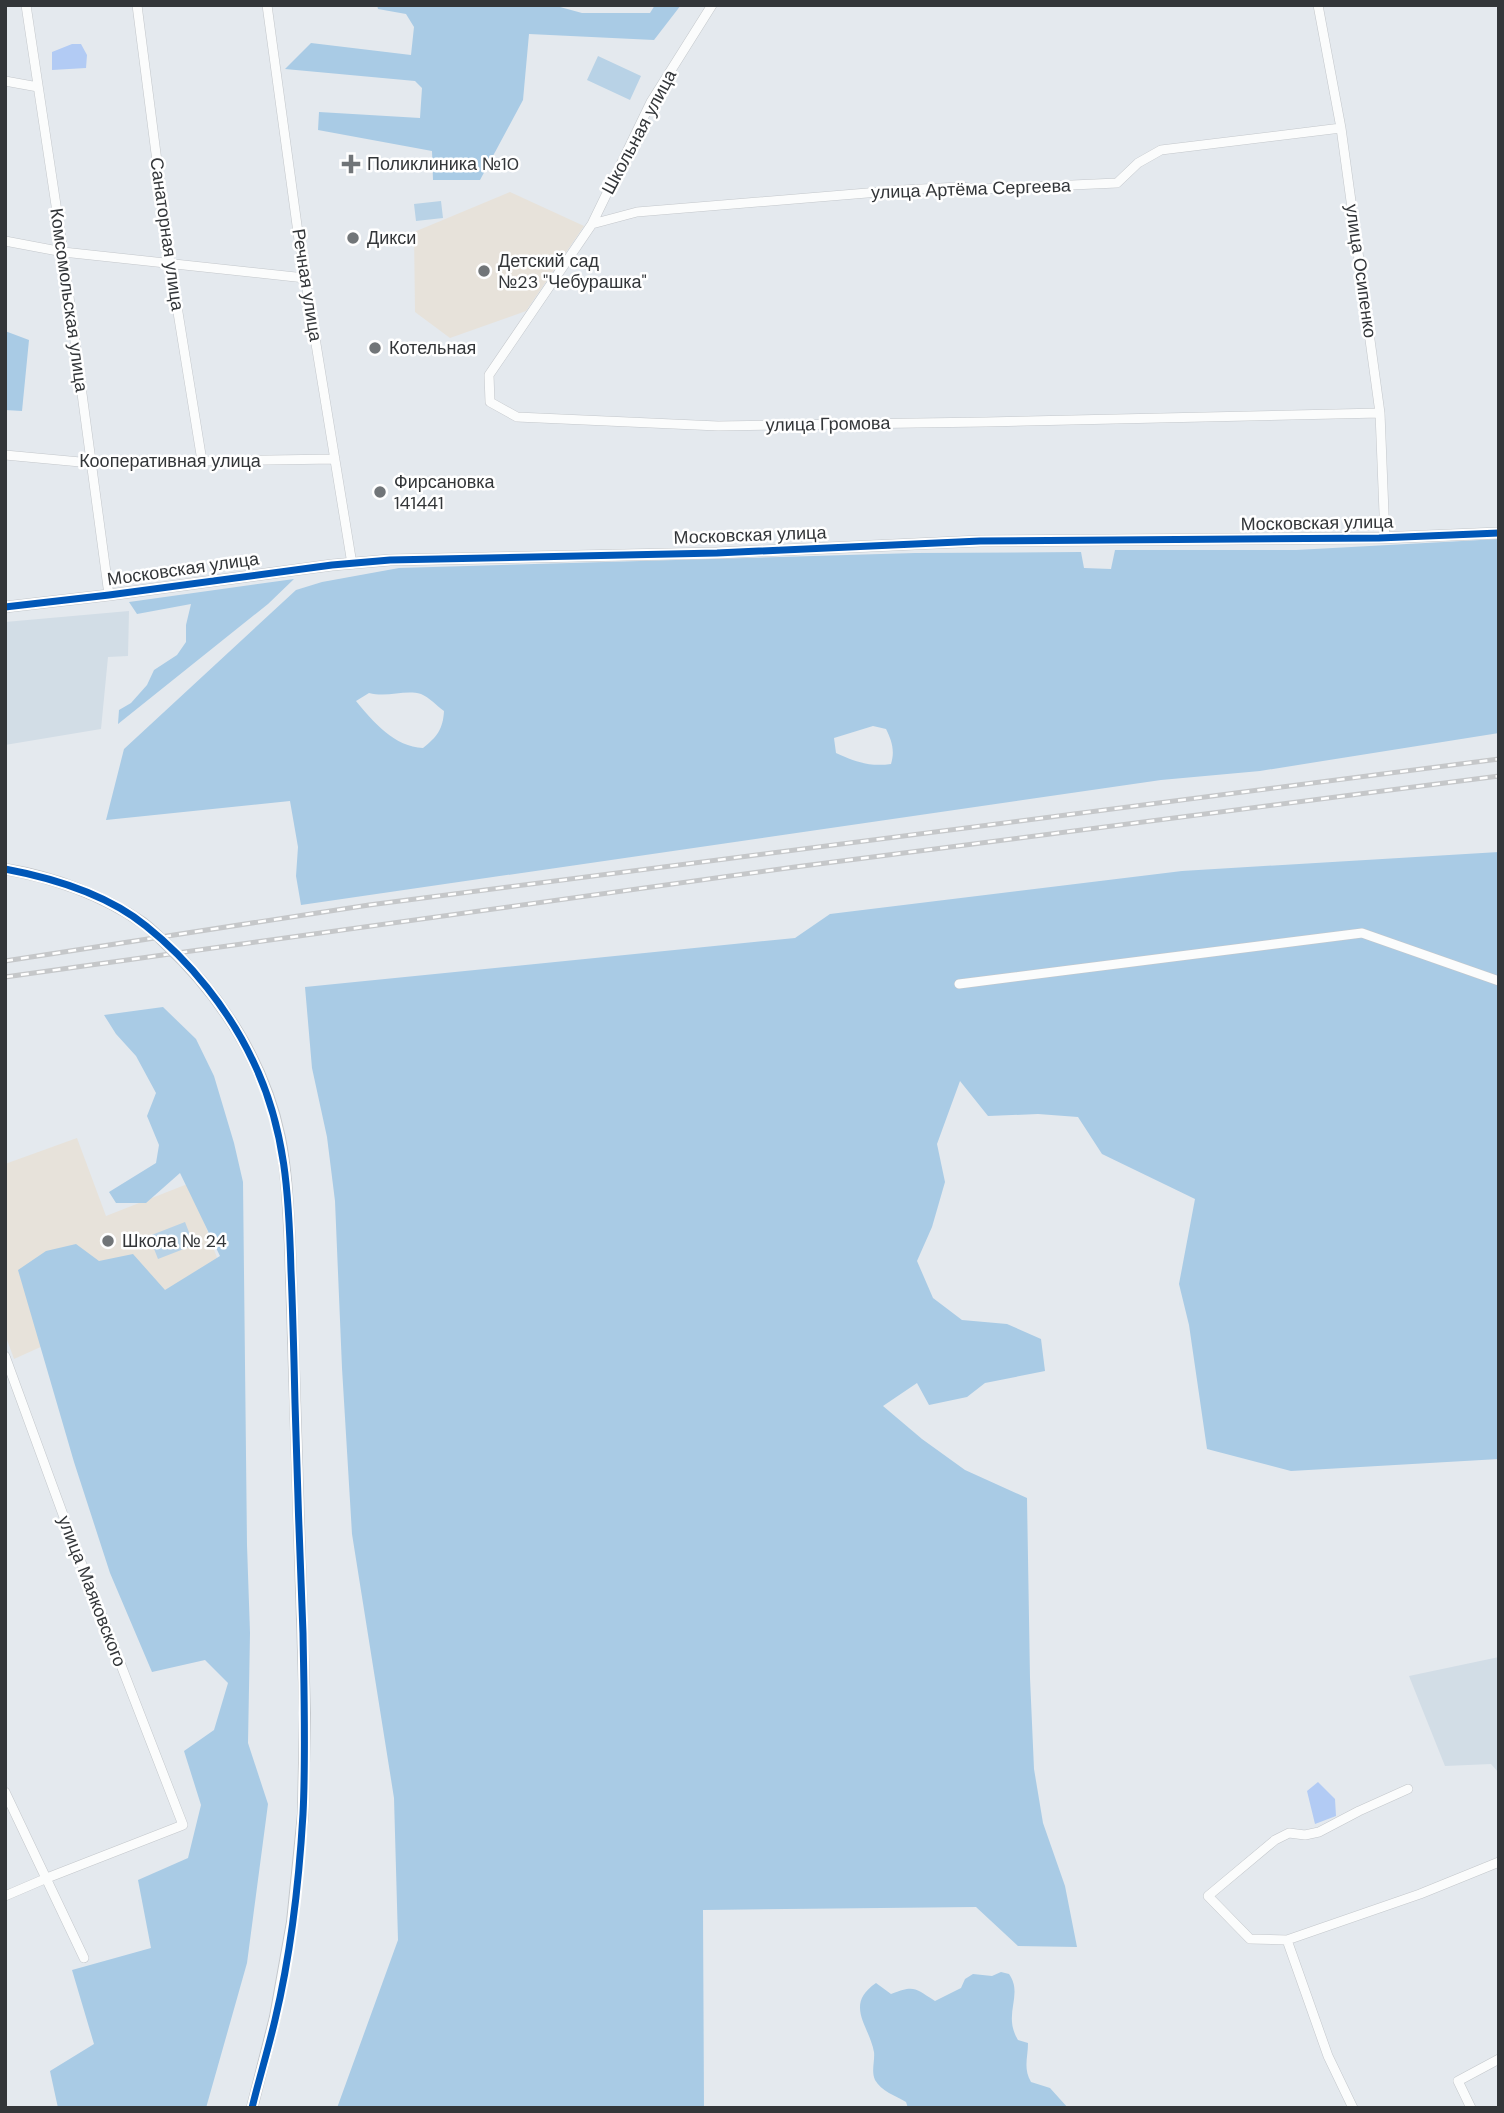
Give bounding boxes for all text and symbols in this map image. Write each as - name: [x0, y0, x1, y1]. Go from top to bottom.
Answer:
- street label: Школьная улица: [596, 65, 682, 199]
- place label: Поликлиника №10: [367, 152, 519, 176]
- marker: Поликлиника №10: [341, 154, 361, 174]
- street label: Санаторная улица: [144, 156, 190, 313]
- street label: улица Артёма Сергеева: [871, 173, 1072, 204]
- street label: улица Осипенко: [1340, 202, 1382, 340]
- street label: Комсомольская улица: [44, 207, 94, 394]
- place label: Дикси: [367, 226, 416, 250]
- street label: Речная улица: [286, 227, 328, 344]
- marker: Дикси: [345, 230, 361, 246]
- place label: Детский сад №23 "Чебурашка": [498, 249, 647, 294]
- marker: Детский сад №23 "Чебурашка": [476, 263, 492, 279]
- place label: Котельная: [389, 336, 476, 360]
- marker: Котельная: [367, 340, 383, 356]
- street label: улица Громова: [765, 411, 892, 437]
- street label: Кооперативная улица: [79, 449, 262, 473]
- place label: Фирсановка 141441: [394, 470, 496, 515]
- marker: Фирсановка 141441: [372, 484, 388, 500]
- street label: Московская улица: [1240, 510, 1395, 536]
- street label: Московская улица: [673, 520, 828, 550]
- street label: Московская улица: [106, 546, 261, 592]
- place label: Школа № 24: [122, 1229, 227, 1253]
- marker: Школа № 24: [100, 1233, 116, 1249]
- street label: улица Маяковского: [52, 1512, 132, 1670]

